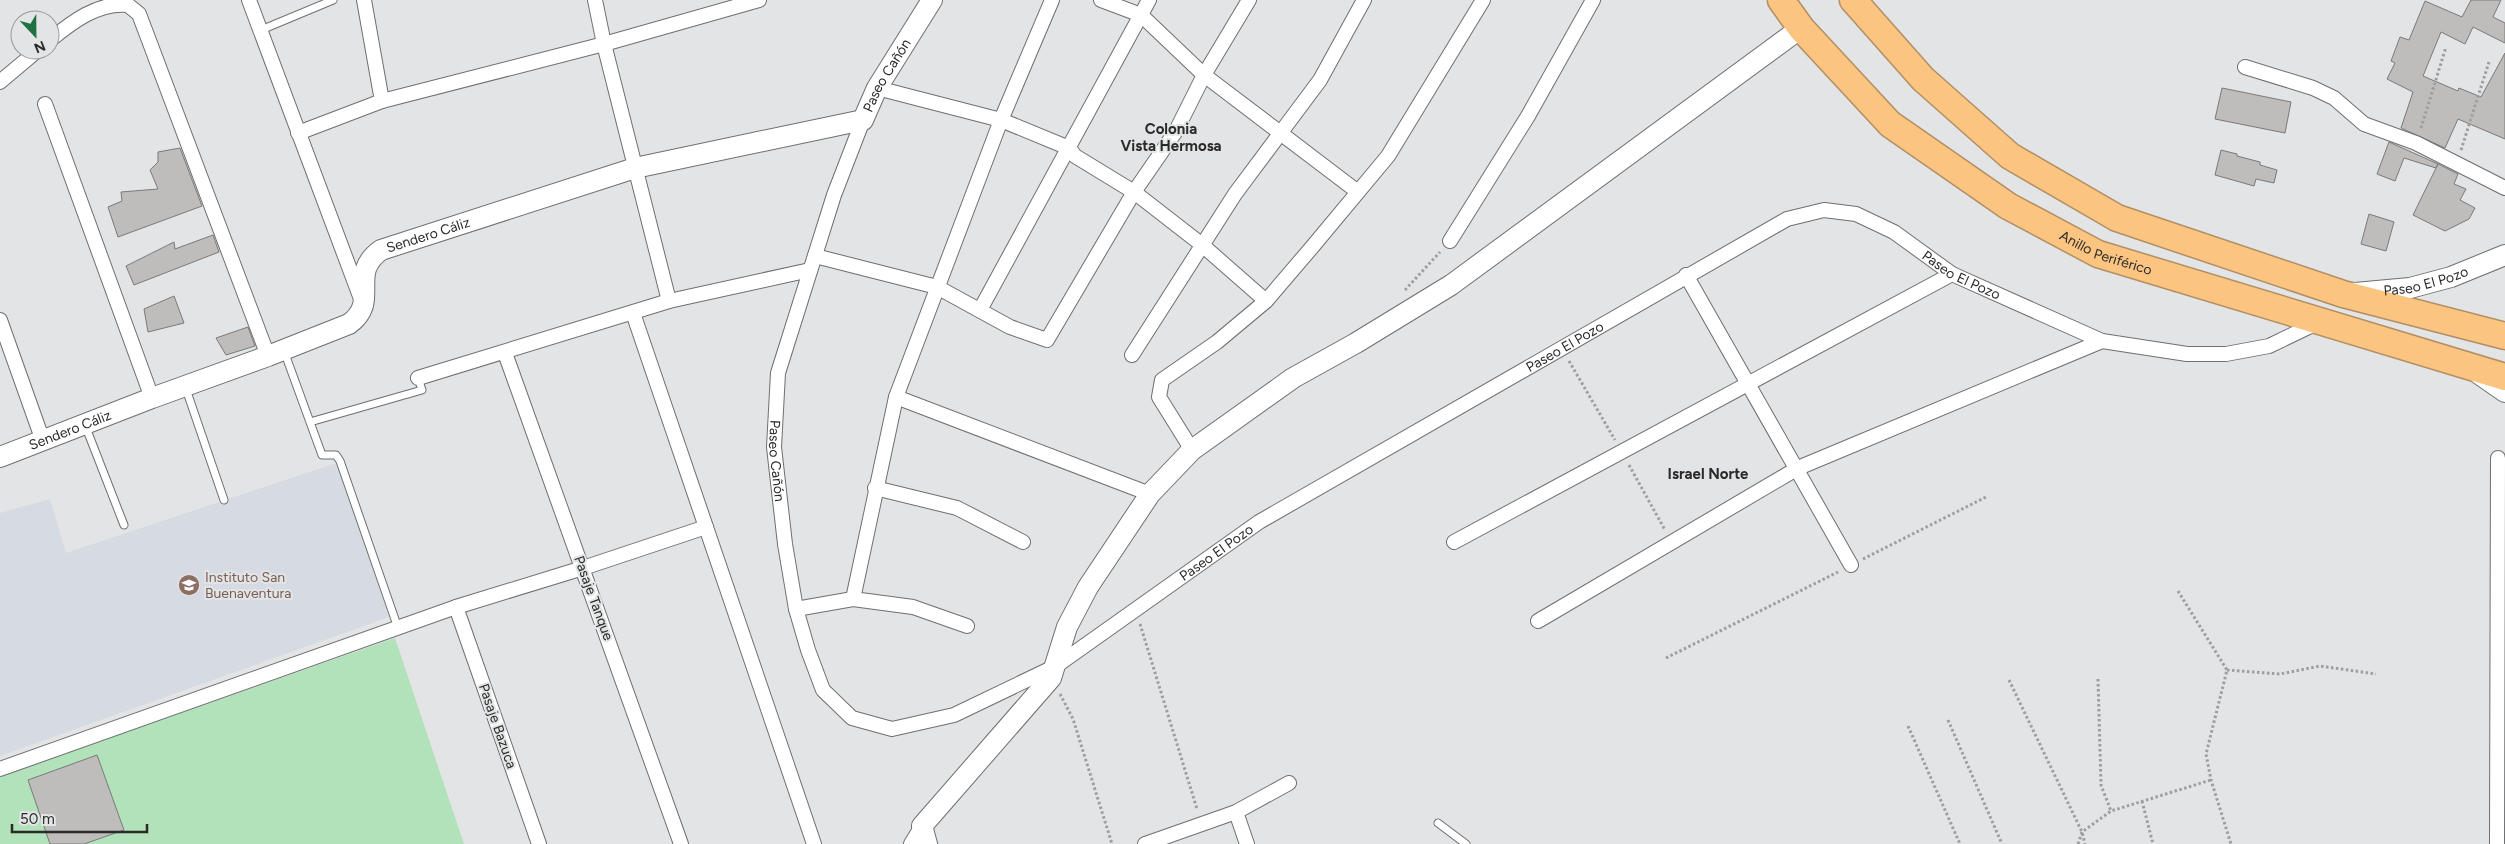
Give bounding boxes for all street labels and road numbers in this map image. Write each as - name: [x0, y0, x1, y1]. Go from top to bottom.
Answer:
- street label: Paseo Cañón: [860, 36, 915, 115]
- street label: Sendero Cáliz: [384, 214, 472, 257]
- street label: Anillo Periférico: [2057, 227, 2154, 279]
- street label: Paseo El Pozo: [1919, 247, 2003, 303]
- street label: Paseo El Pozo: [2383, 263, 2471, 299]
- street label: Paseo El Pozo: [1523, 318, 1607, 376]
- street label: Sendero Cáliz: [27, 407, 114, 454]
- street label: Paseo Cañón: [765, 419, 788, 503]
- street label: Paseo El Pozo: [1176, 521, 1257, 585]
- street label: Pasaje Tanque: [570, 553, 617, 643]
- street label: Pasaje Bazuca: [475, 681, 520, 771]

